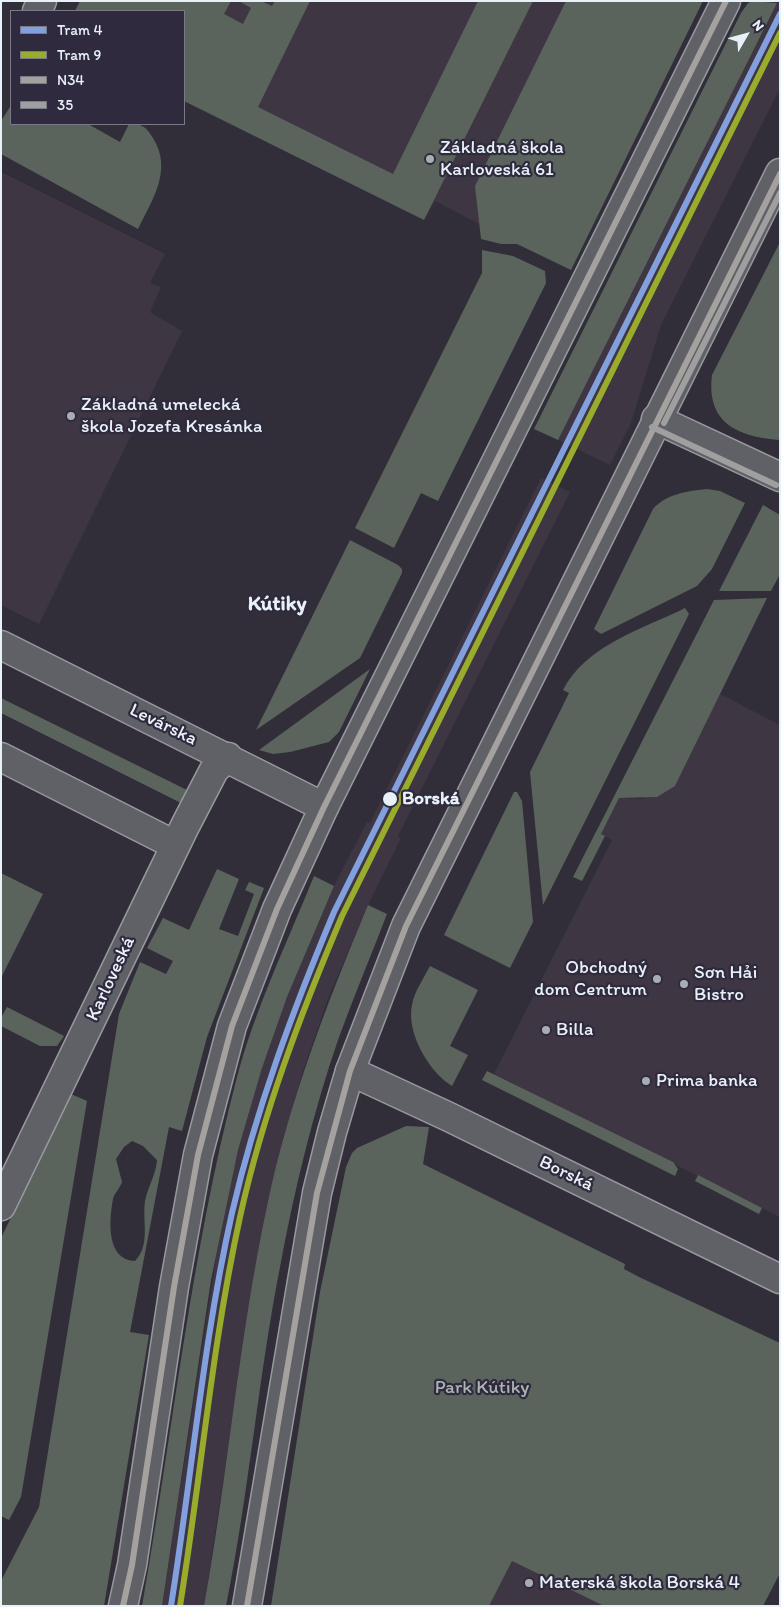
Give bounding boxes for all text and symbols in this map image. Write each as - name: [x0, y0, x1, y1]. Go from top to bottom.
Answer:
- legend: [10, 10, 185, 125]
- north arrow: [721, 10, 771, 60]
- text: N: [749, 16, 768, 34]
- text: Tram 4: [57, 21, 103, 39]
- text: Tram 9: [57, 46, 101, 64]
- text: N34: [57, 71, 84, 89]
- text: 35: [57, 96, 73, 114]
- place label: Základná škola Karloveská 61: [440, 137, 564, 181]
- marker: Základná škola Karloveská 61: [424, 153, 436, 165]
- place label: Základná umelecká škola Jozefa Kresánka: [81, 394, 262, 438]
- marker: Základná umelecká škola Jozefa Kresánka: [65, 410, 77, 422]
- district label: Kútiky: [248, 592, 306, 618]
- street label: Levárska: [126, 699, 200, 751]
- place label: Borská: [402, 788, 460, 810]
- marker: Borská: [381, 790, 399, 808]
- street label: Karloveská: [82, 933, 140, 1025]
- place label: Obchodný dom Centrum: [534, 957, 647, 1001]
- place label: Sơn Hải Bistro: [694, 962, 757, 1006]
- marker: Obchodný dom Centrum: [651, 973, 663, 985]
- marker: Sơn Hải Bistro: [678, 978, 690, 990]
- place label: Billa: [556, 1019, 593, 1041]
- marker: Billa: [540, 1024, 552, 1036]
- place label: Prima banka: [656, 1070, 757, 1092]
- marker: Prima banka: [640, 1075, 652, 1087]
- street label: Borská: [535, 1151, 597, 1197]
- park label: Park Kútiky: [435, 1377, 529, 1399]
- place label: Materská škola Borská 4: [539, 1572, 740, 1594]
- marker: Materská škola Borská 4: [523, 1577, 535, 1589]

